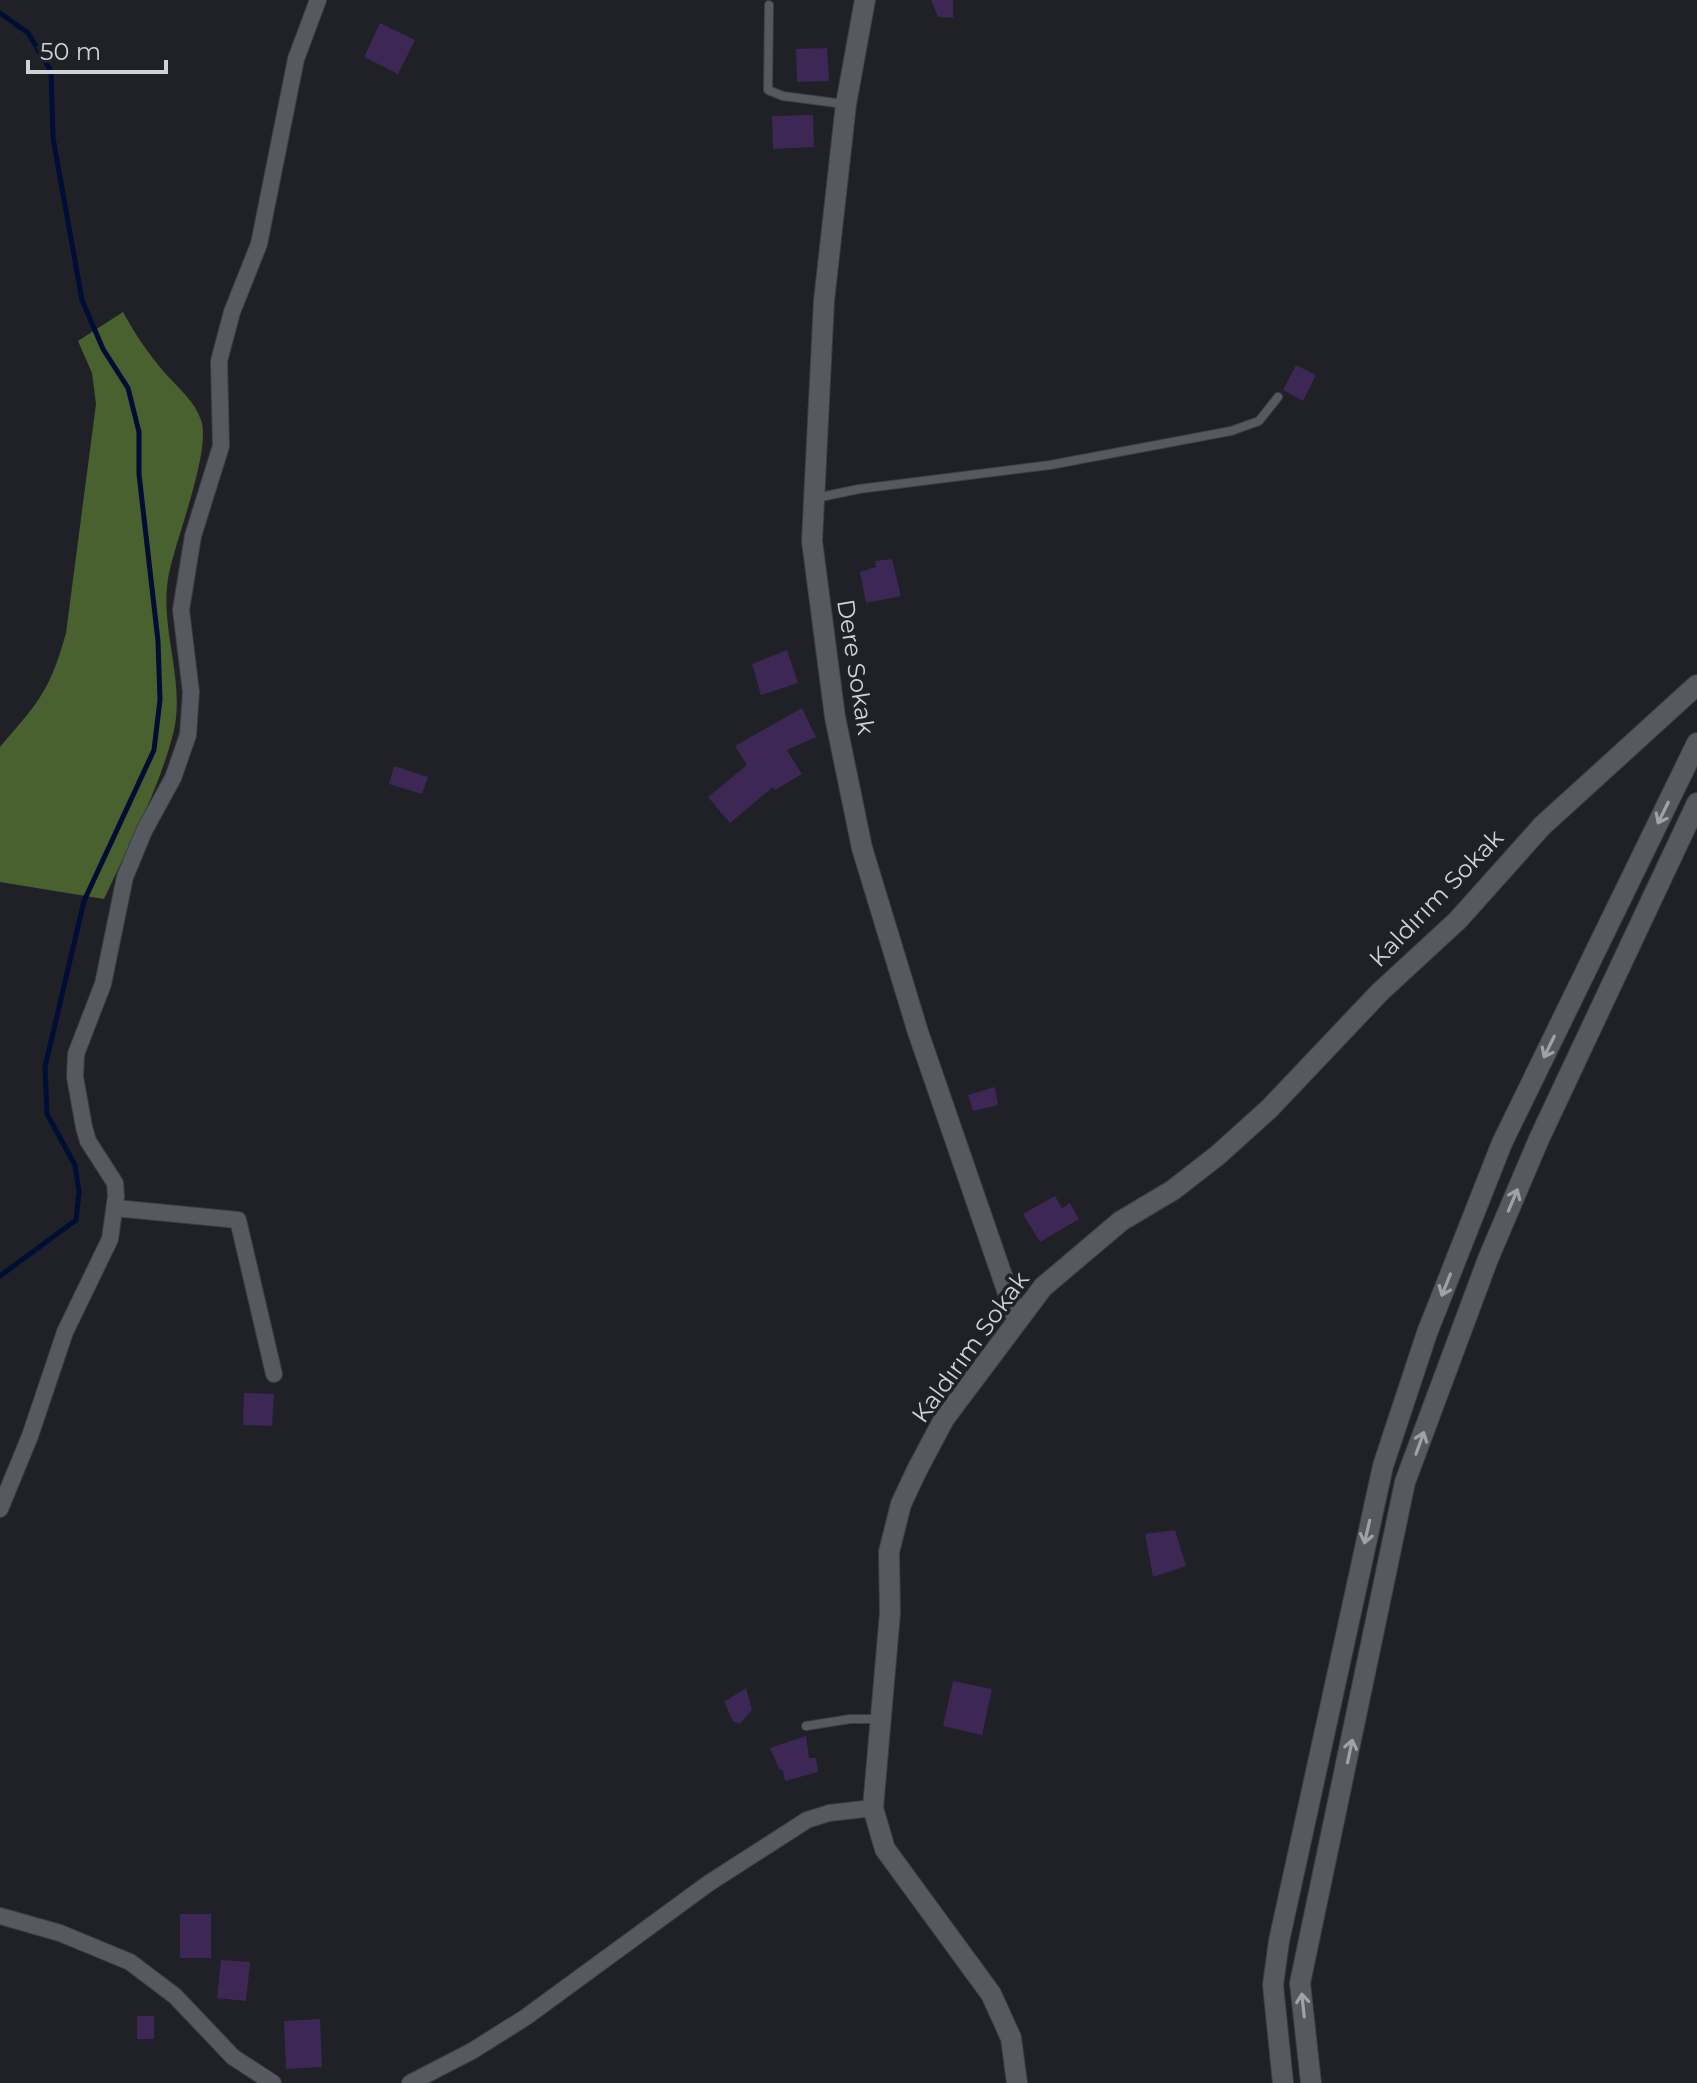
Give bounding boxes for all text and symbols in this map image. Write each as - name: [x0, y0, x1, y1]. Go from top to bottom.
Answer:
- scale bar: [28, 24, 166, 74]
- text: 50 m: [40, 37, 101, 66]
- street label: Dere Sokak: [831, 597, 881, 737]
- one-way arrow: [1655, 800, 1670, 824]
- street label: Kaldırım Sokak: [1363, 823, 1509, 973]
- one-way arrow: [1541, 1034, 1556, 1058]
- one-way arrow: [1507, 1189, 1522, 1213]
- street label: Kaldırım Sokak: [905, 1265, 1035, 1428]
- one-way arrow: [1438, 1272, 1452, 1297]
- one-way arrow: [1414, 1431, 1428, 1456]
- one-way arrow: [1359, 1519, 1374, 1545]
- one-way arrow: [1343, 1738, 1358, 1764]
- one-way arrow: [1295, 1992, 1310, 2019]

